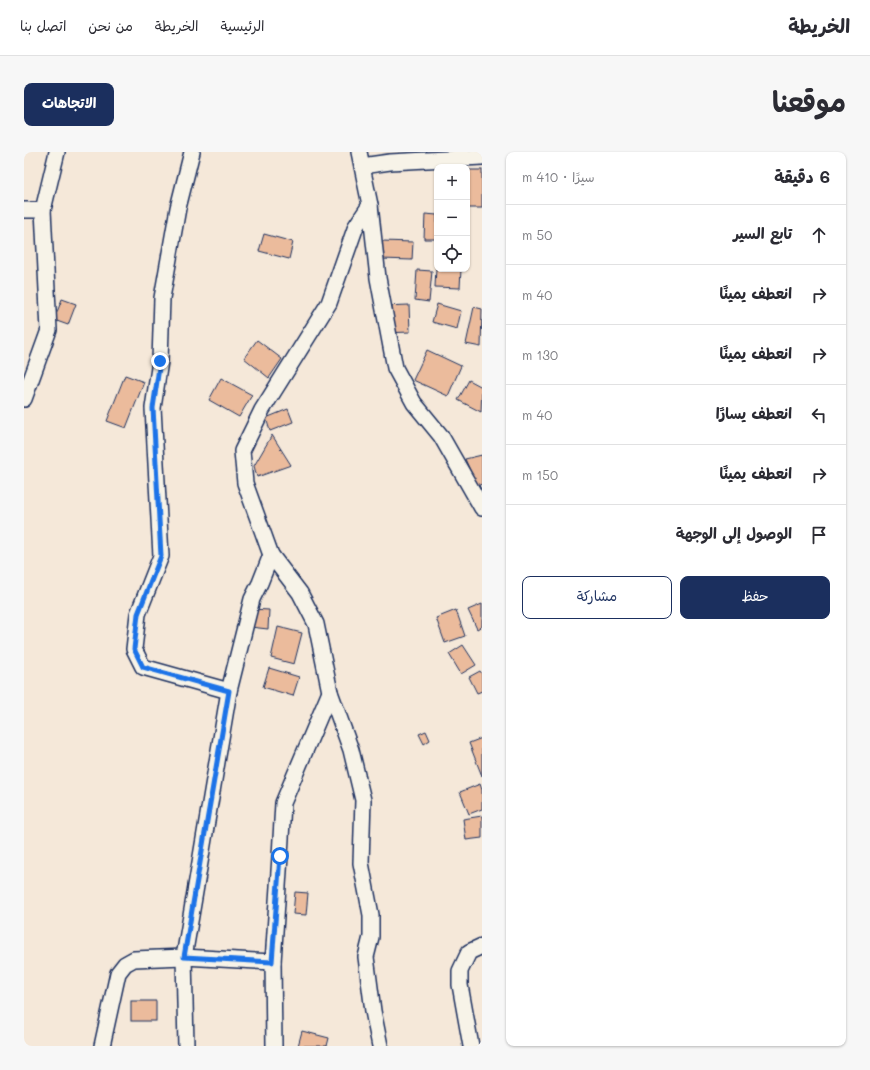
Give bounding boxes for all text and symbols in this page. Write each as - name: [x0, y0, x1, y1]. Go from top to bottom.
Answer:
- text: الخريطة: [788, 13, 850, 38]
- text: اتصل بنا: [20, 16, 66, 35]
- text: من نحن: [88, 16, 133, 35]
- text: الخريطة: [155, 16, 199, 35]
- text: الرئيسية: [221, 16, 264, 35]
- button: الاتجاهات: [24, 83, 114, 126]
- text: موقعنا: [772, 83, 846, 119]
- map controls: [434, 164, 470, 272]
- button: +: [434, 164, 470, 200]
- text: 6 دقيقة: [774, 165, 830, 187]
- text: سيرًا · 410 m: [522, 168, 595, 185]
- button: −: [434, 200, 470, 236]
- text: تابع السير: [733, 223, 792, 243]
- icon: ahead: [808, 224, 830, 246]
- text: 50 m: [522, 226, 552, 243]
- button: locate: [434, 236, 470, 272]
- text: انعطف يمينًا: [720, 283, 792, 303]
- icon: right: [808, 284, 830, 306]
- text: 40 m: [522, 286, 552, 303]
- text: انعطف يمينًا: [720, 343, 792, 363]
- icon: right: [808, 344, 830, 366]
- text: 130 m: [522, 346, 558, 363]
- route end: [151, 352, 169, 370]
- text: انعطف يسارًا: [716, 403, 792, 423]
- icon: left: [808, 404, 830, 426]
- text: 40 m: [522, 406, 552, 423]
- text: انعطف يمينًا: [720, 463, 792, 483]
- icon: right: [808, 464, 830, 486]
- text: 150 m: [522, 466, 558, 483]
- text: الوصول إلى الوجهة: [676, 523, 792, 543]
- icon: arrive: [808, 524, 830, 546]
- button: مشاركة: [522, 576, 672, 619]
- button: حفظ: [680, 576, 830, 619]
- route start: [271, 847, 289, 865]

